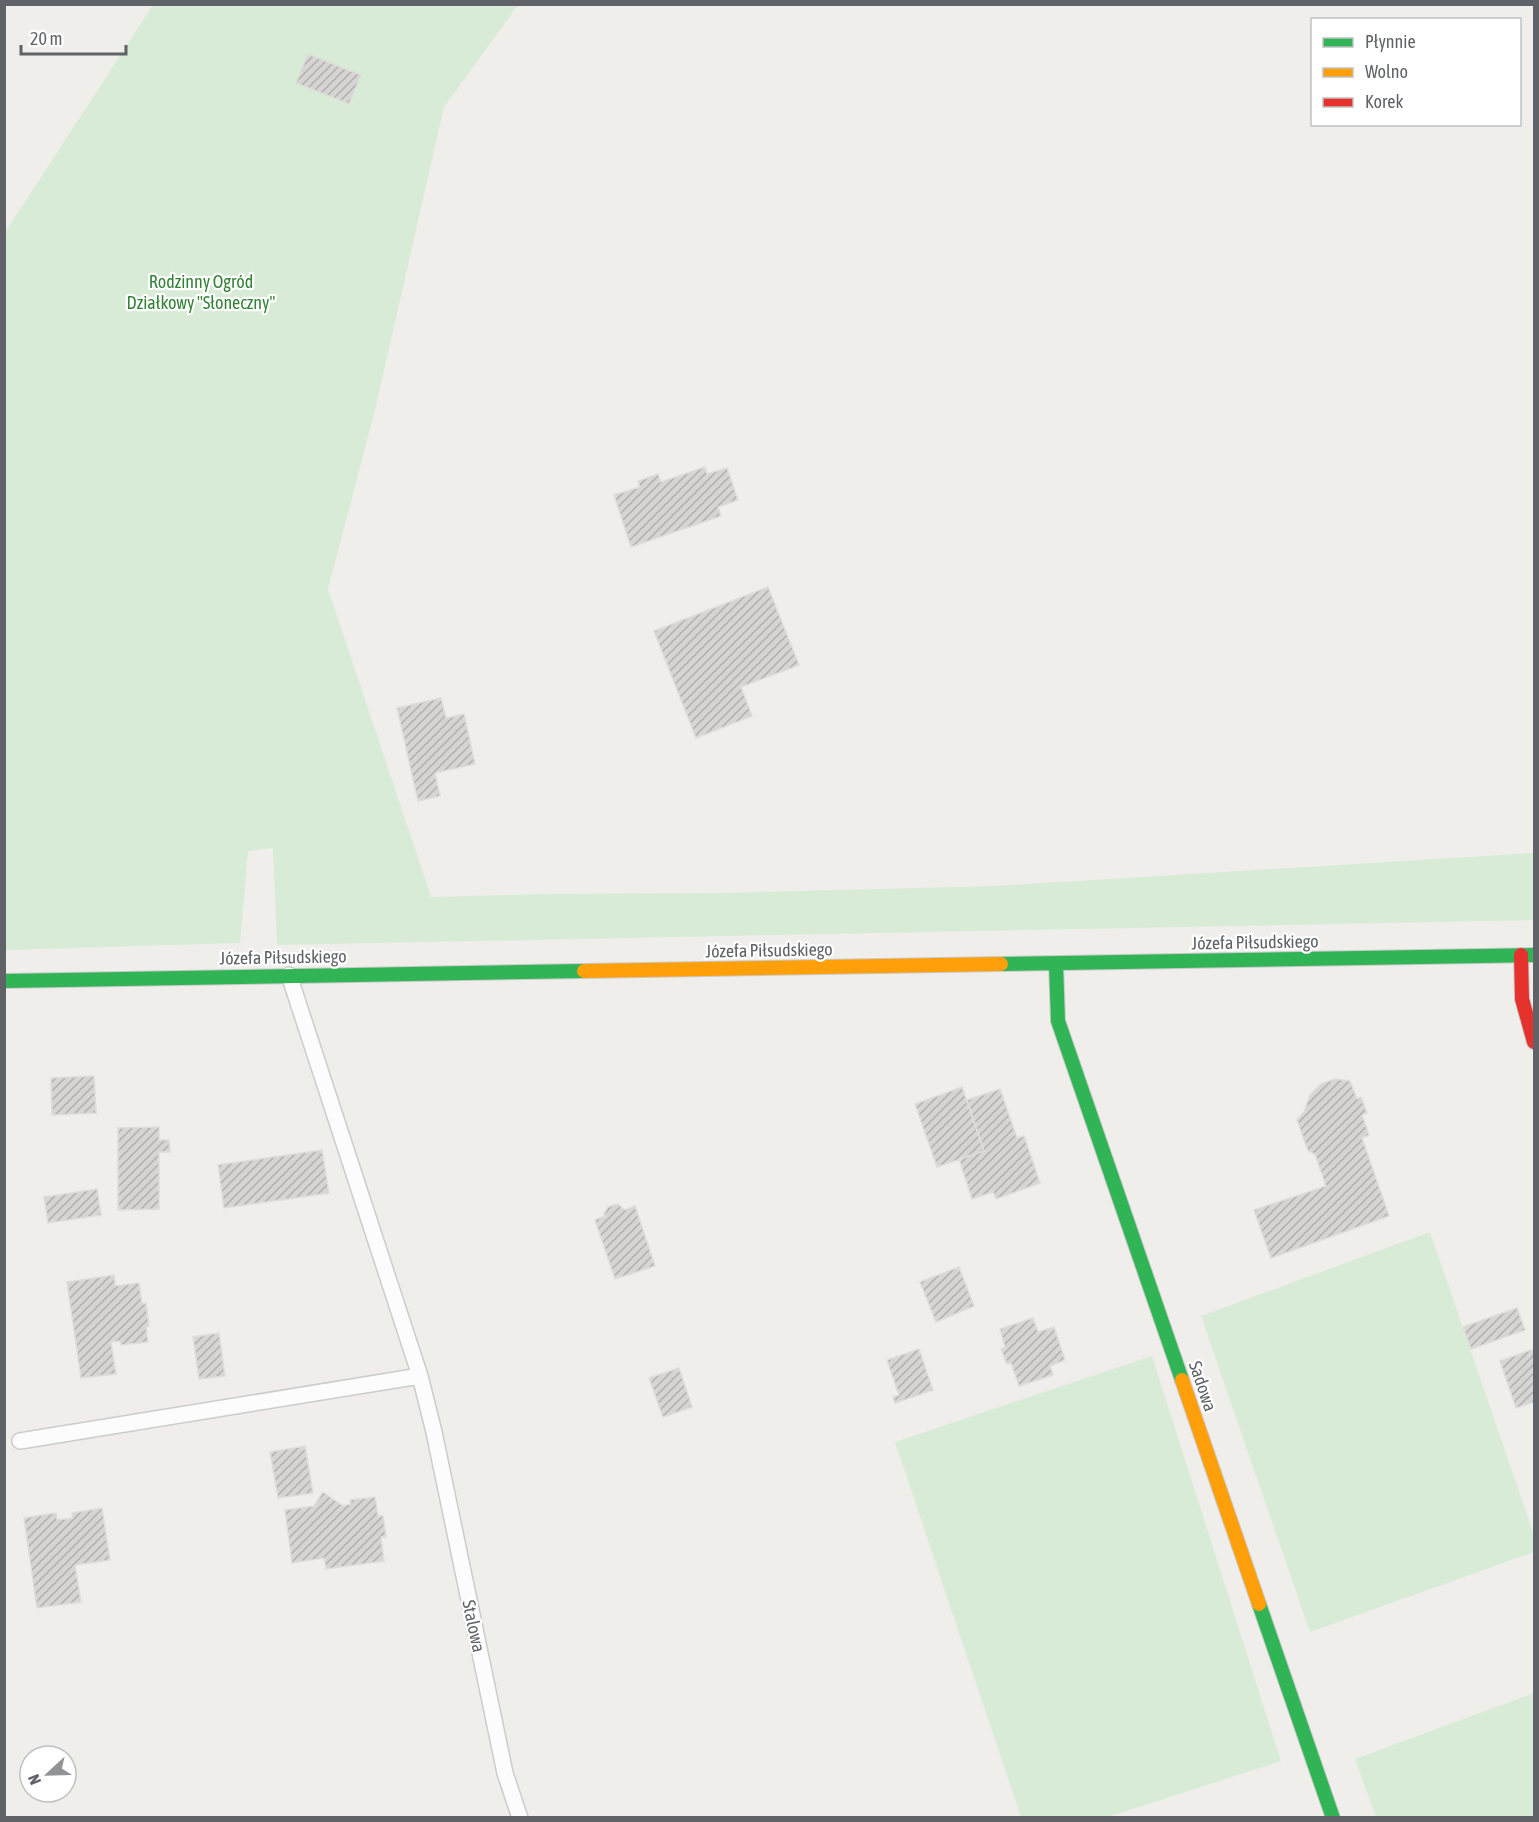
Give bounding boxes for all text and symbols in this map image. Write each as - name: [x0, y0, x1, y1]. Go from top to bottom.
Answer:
- scale bar: [21, 18, 126, 56]
- legend: [1311, 18, 1521, 126]
- text: 20 m: [30, 28, 62, 49]
- text: Płynnie: [1365, 31, 1416, 52]
- text: Wolno: [1365, 61, 1408, 82]
- text: Korek: [1365, 91, 1403, 112]
- park label: Rodzinny Ogród Działkowy "Słoneczny": [127, 271, 276, 313]
- street label: Józefa Piłsudskiego: [1191, 930, 1319, 954]
- street label: Józefa Piłsudskiego: [705, 938, 833, 962]
- street label: Józefa Piłsudskiego: [219, 945, 347, 969]
- street label: Sadowa: [1185, 1358, 1221, 1414]
- street label: Stalowa: [458, 1598, 490, 1654]
- north arrow: [18, 1744, 78, 1804]
- text: N: [24, 1772, 44, 1787]

